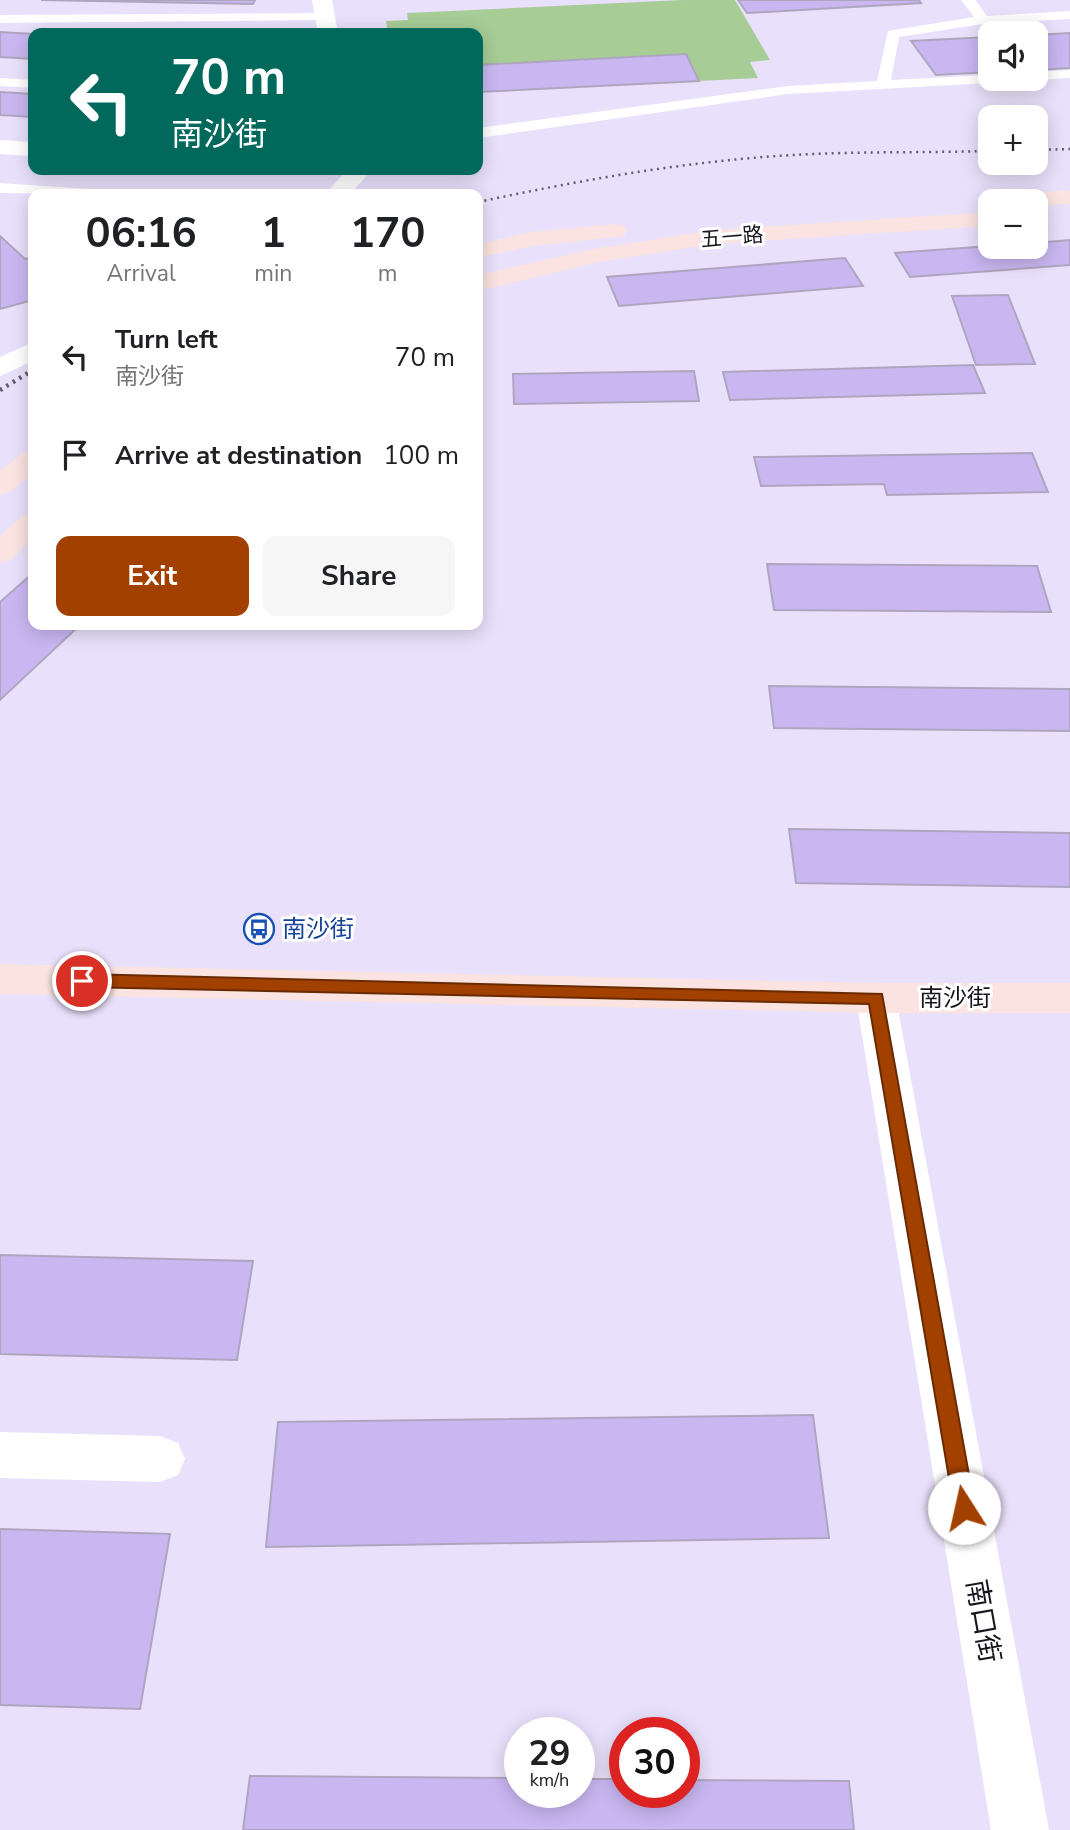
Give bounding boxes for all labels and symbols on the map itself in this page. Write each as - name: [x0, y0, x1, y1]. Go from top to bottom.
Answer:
- street label: 五一路: [699, 220, 765, 254]
- bus stop icon: 南沙街: [242, 912, 276, 946]
- place label: 南沙街: [282, 913, 354, 945]
- pin: [52, 951, 112, 1011]
- street label: 南沙街: [919, 982, 991, 1014]
- position arrow: [927, 1471, 1001, 1545]
- street label: 南口街: [957, 1577, 1009, 1666]
- speed limit sign: 30: [609, 1717, 700, 1808]

